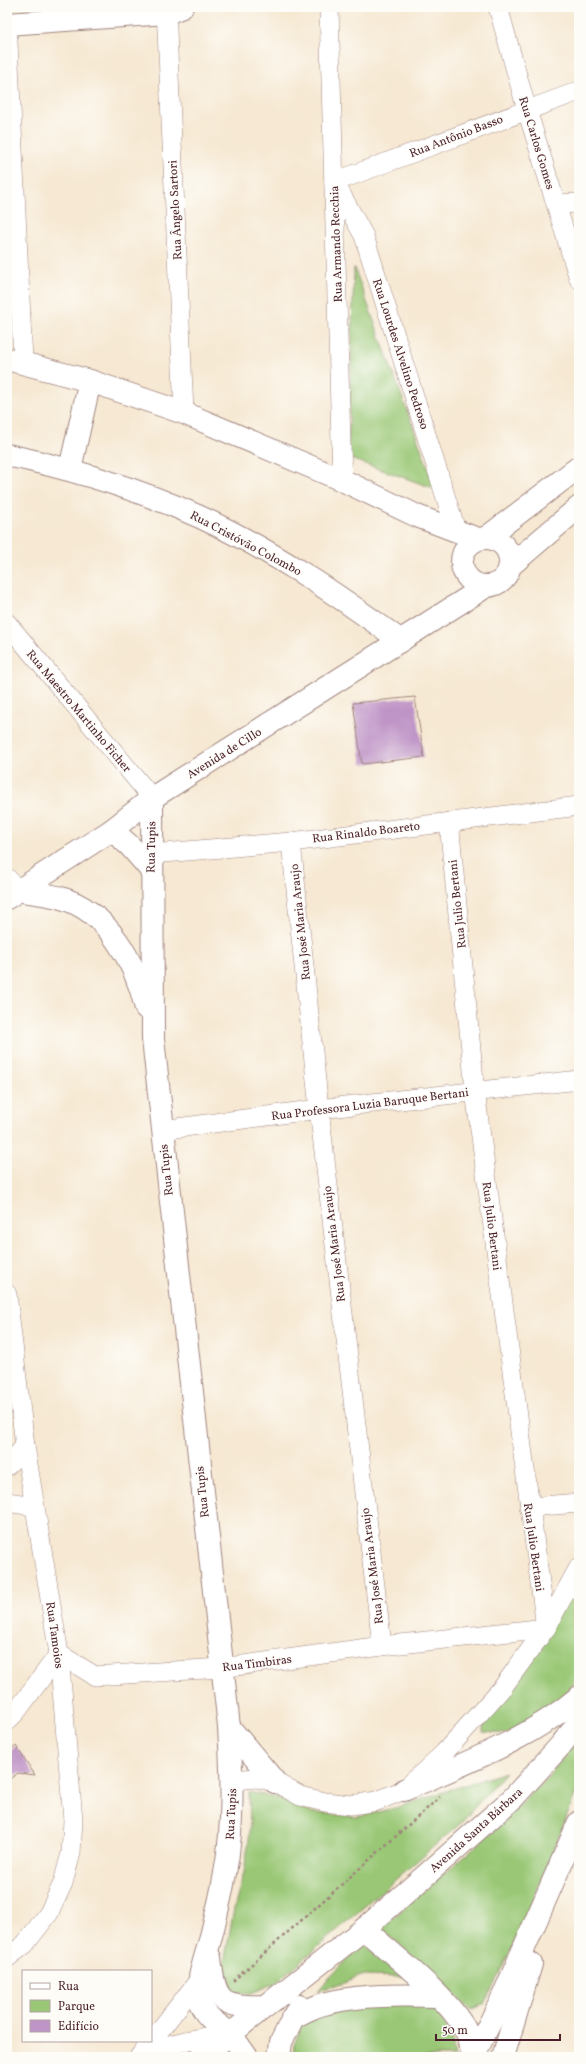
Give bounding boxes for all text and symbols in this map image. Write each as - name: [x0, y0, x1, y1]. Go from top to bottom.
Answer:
- street label: Rua Carlos Gomes: [514, 95, 558, 192]
- street label: Rua Antônio Basso: [407, 112, 505, 162]
- street label: Rua Ângelo Sartori: [164, 159, 187, 260]
- street label: Rua Armando Recchia: [327, 185, 347, 303]
- street label: Rua Lourdes Alvelino Pedroso: [368, 277, 432, 432]
- street label: Rua Cristóvão Colombo: [187, 508, 304, 580]
- street label: Rua Maestro Martinho Ficher: [22, 647, 134, 776]
- street label: Avenida de Cillo: [184, 724, 265, 783]
- street label: Rua Rinaldo Boareto: [311, 818, 421, 848]
- street label: Rua Tupis: [144, 821, 160, 873]
- street label: Rua Julio Bertani: [445, 858, 471, 949]
- street label: Rua José Maria Araujo: [287, 863, 315, 981]
- street label: Rua Professora Luzia Baruque Bertani: [270, 1085, 470, 1125]
- street label: Rua Tupis: [156, 1143, 178, 1196]
- street label: Rua Julio Bertani: [478, 1181, 504, 1272]
- street label: Rua José Maria Araujo: [320, 1185, 350, 1303]
- street label: Rua Tupis: [192, 1465, 214, 1518]
- street label: Rua Julio Bertani: [519, 1502, 547, 1593]
- street label: Rua José Maria Araujo: [358, 1507, 388, 1625]
- street label: Rua Tamoios: [41, 1601, 67, 1670]
- street label: Rua Timbiras: [221, 1652, 293, 1676]
- street label: Avenida Santa Bárbara: [427, 1785, 527, 1877]
- street label: Rua Tupis: [223, 1788, 241, 1840]
- legend: [22, 1970, 152, 2042]
- text: Rua: [58, 1979, 79, 1995]
- text: Parque: [58, 1999, 95, 2015]
- scale bar: [436, 2016, 560, 2042]
- text: Edifício: [58, 2019, 99, 2035]
- text: 50 m: [442, 2023, 468, 2039]

